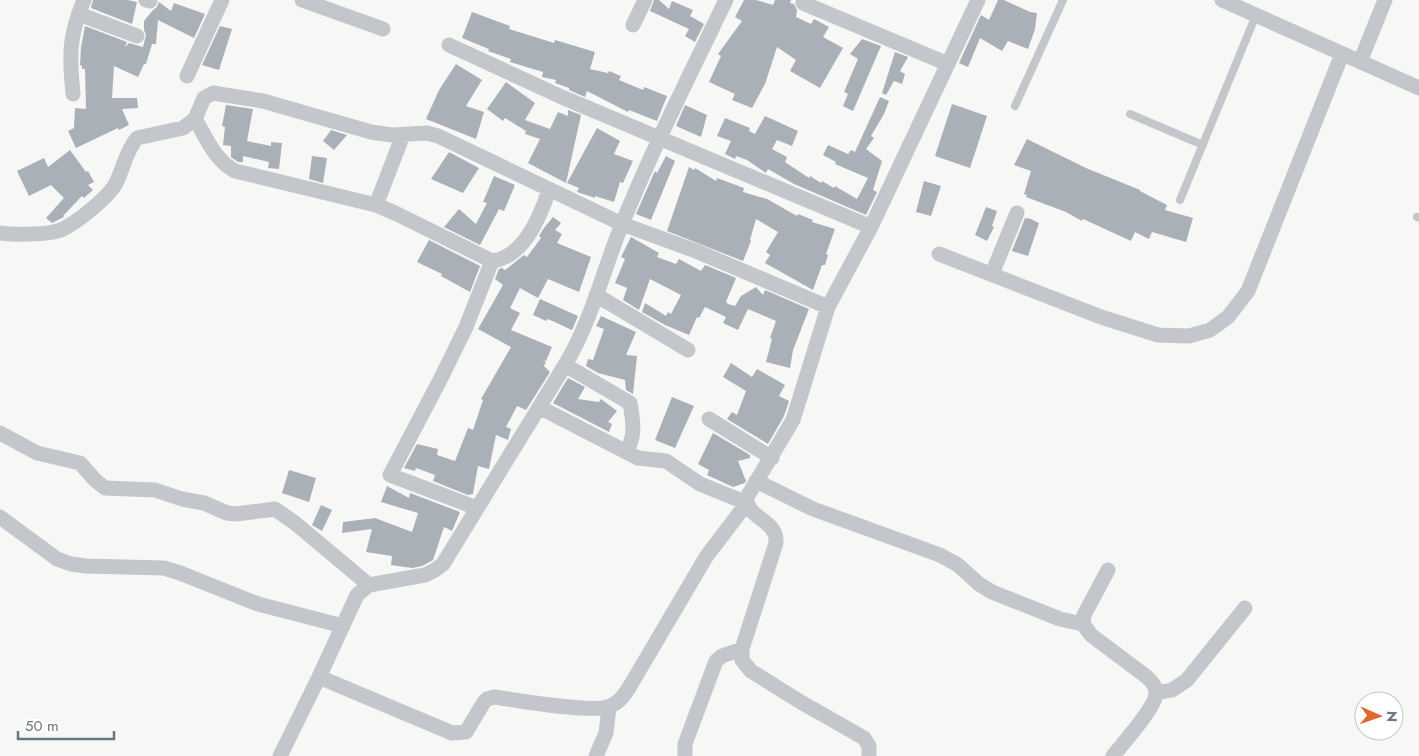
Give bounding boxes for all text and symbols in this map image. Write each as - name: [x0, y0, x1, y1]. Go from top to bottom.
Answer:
- north arrow: [1354, 691, 1404, 741]
- scale bar: [18, 708, 114, 740]
- text: N: [1382, 711, 1402, 722]
- text: 50 m: [25, 715, 59, 737]

